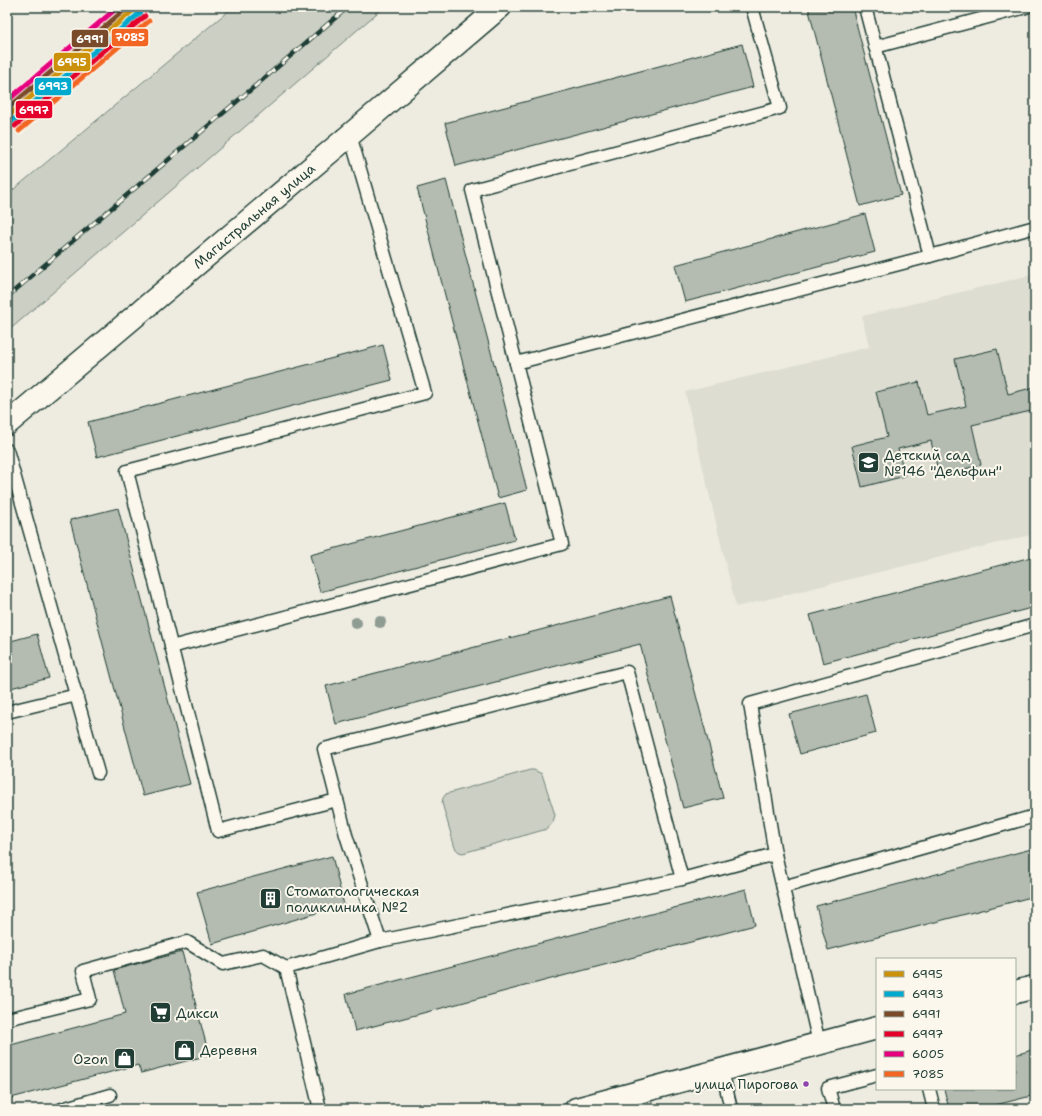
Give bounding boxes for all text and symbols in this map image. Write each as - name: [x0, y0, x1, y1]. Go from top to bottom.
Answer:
- line badge: 7085: [111, 28, 149, 47]
- line badge: 6991: [71, 29, 109, 48]
- text: 7085: [115, 30, 145, 45]
- text: 6991: [76, 32, 104, 47]
- line badge: 6995: [53, 52, 91, 72]
- text: 6995: [57, 55, 87, 70]
- line badge: 6993: [34, 77, 72, 96]
- text: 6993: [38, 79, 68, 94]
- line badge: 6997: [15, 100, 53, 119]
- text: 6997: [19, 103, 49, 118]
- street label: Магистральная улица: [189, 159, 319, 272]
- place label: Детский сад №146 "Дельфин": [884, 446, 1002, 480]
- school or university icon: Детский сад №146 "Дельфин": [855, 450, 881, 476]
- place label: Стоматологическая поликлиника №2: [286, 882, 420, 916]
- building icon: Стоматологическая поликлиника №2: [258, 886, 284, 912]
- legend: [876, 958, 1016, 1090]
- text: 6995: [912, 966, 943, 982]
- text: 6993: [912, 986, 944, 1002]
- supermarket icon: Дикси: [148, 1000, 174, 1026]
- place label: Дикси: [176, 1004, 219, 1022]
- text: 6991: [912, 1006, 940, 1022]
- text: 6997: [912, 1026, 944, 1042]
- shop icon: Деревня: [172, 1037, 198, 1063]
- place label: Деревня: [200, 1041, 257, 1059]
- shop icon: Ozon: [111, 1046, 137, 1072]
- text: 6005: [912, 1046, 944, 1062]
- place label: Ozon: [73, 1050, 108, 1068]
- text: 7085: [912, 1066, 944, 1082]
- place label: улица Пирогова: [694, 1076, 798, 1093]
- marker: улица Пирогова: [801, 1079, 811, 1089]

